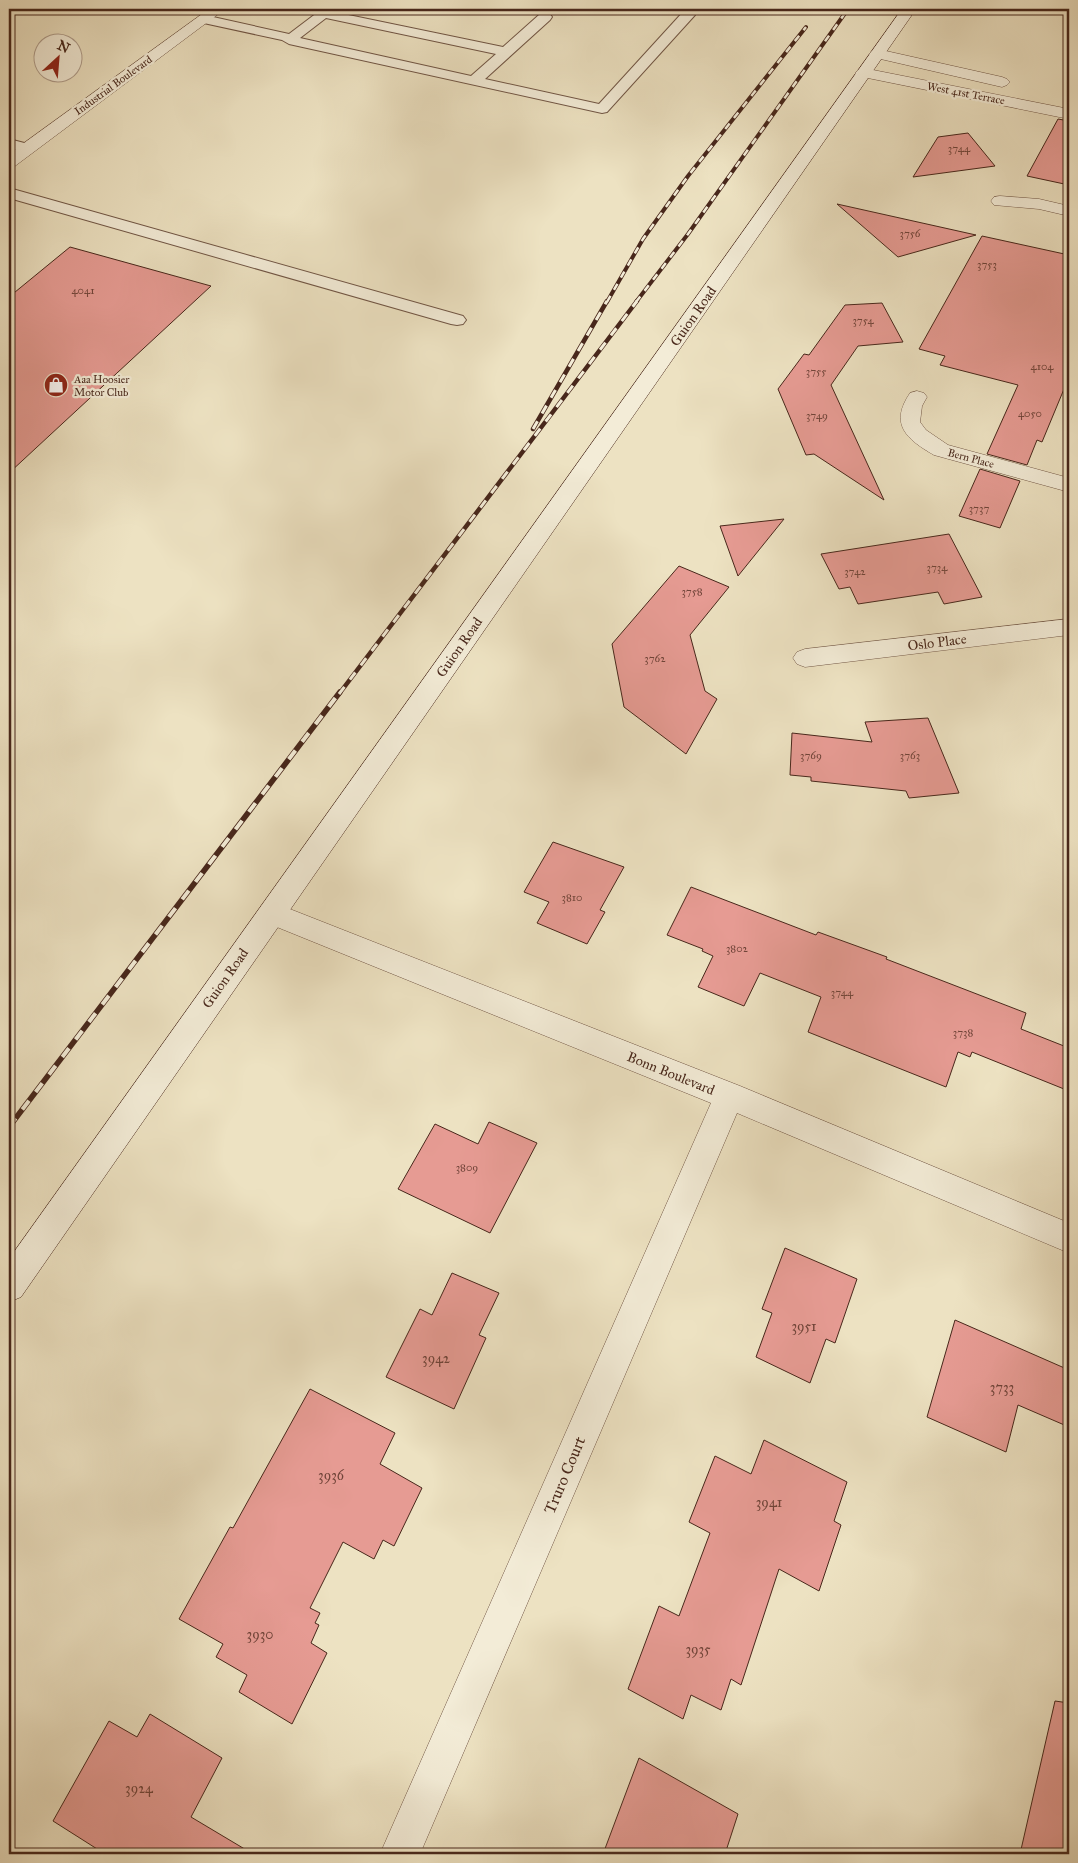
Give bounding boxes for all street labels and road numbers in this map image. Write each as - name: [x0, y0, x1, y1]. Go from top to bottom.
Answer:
- street label: Industrial Boulevard: [72, 53, 155, 118]
- street label: West 41st Terrace: [926, 80, 1006, 107]
- street label: Guion Road: [667, 283, 720, 349]
- street label: Bern Place: [946, 446, 996, 471]
- street label: Guion Road: [433, 614, 486, 680]
- street label: Oslo Place: [907, 630, 968, 655]
- street label: Guion Road: [199, 945, 252, 1011]
- street label: Bonn Boulevard: [625, 1048, 717, 1099]
- street label: Truro Court: [540, 1433, 589, 1517]

